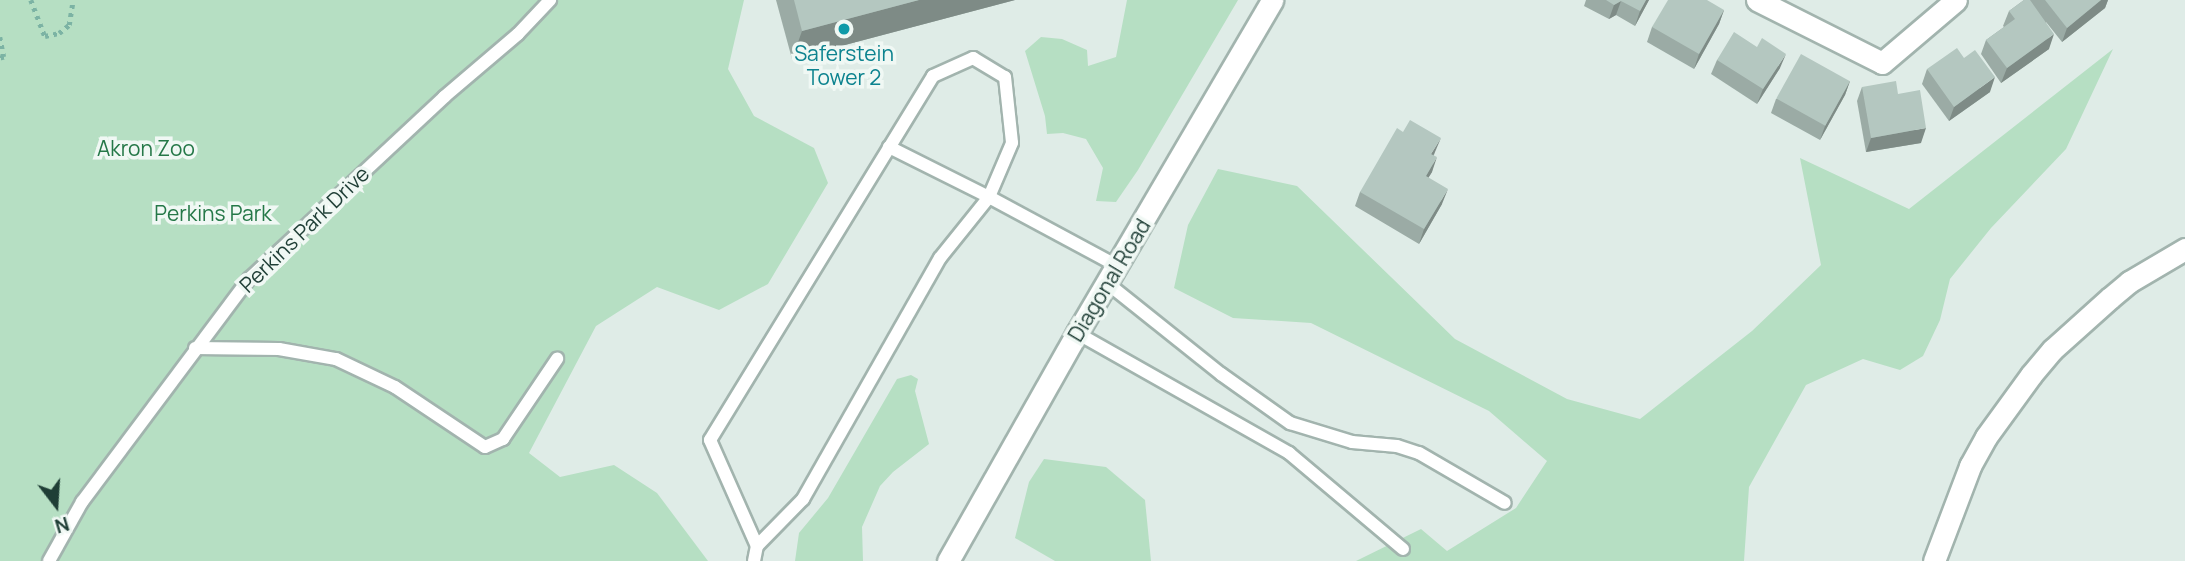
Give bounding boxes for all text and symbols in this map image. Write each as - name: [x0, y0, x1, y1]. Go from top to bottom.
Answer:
- marker: Saferstein Tower 2: [836, 21, 852, 37]
- place label: Saferstein Tower 2: [794, 40, 894, 90]
- park label: Akron Zoo: [97, 135, 195, 161]
- street label: Perkins Park Drive: [234, 161, 374, 297]
- park label: Perkins Park: [154, 200, 272, 226]
- street label: Diagonal Road: [1063, 214, 1155, 346]
- north arrow: [21, 470, 91, 540]
- text: N: [52, 511, 72, 540]

